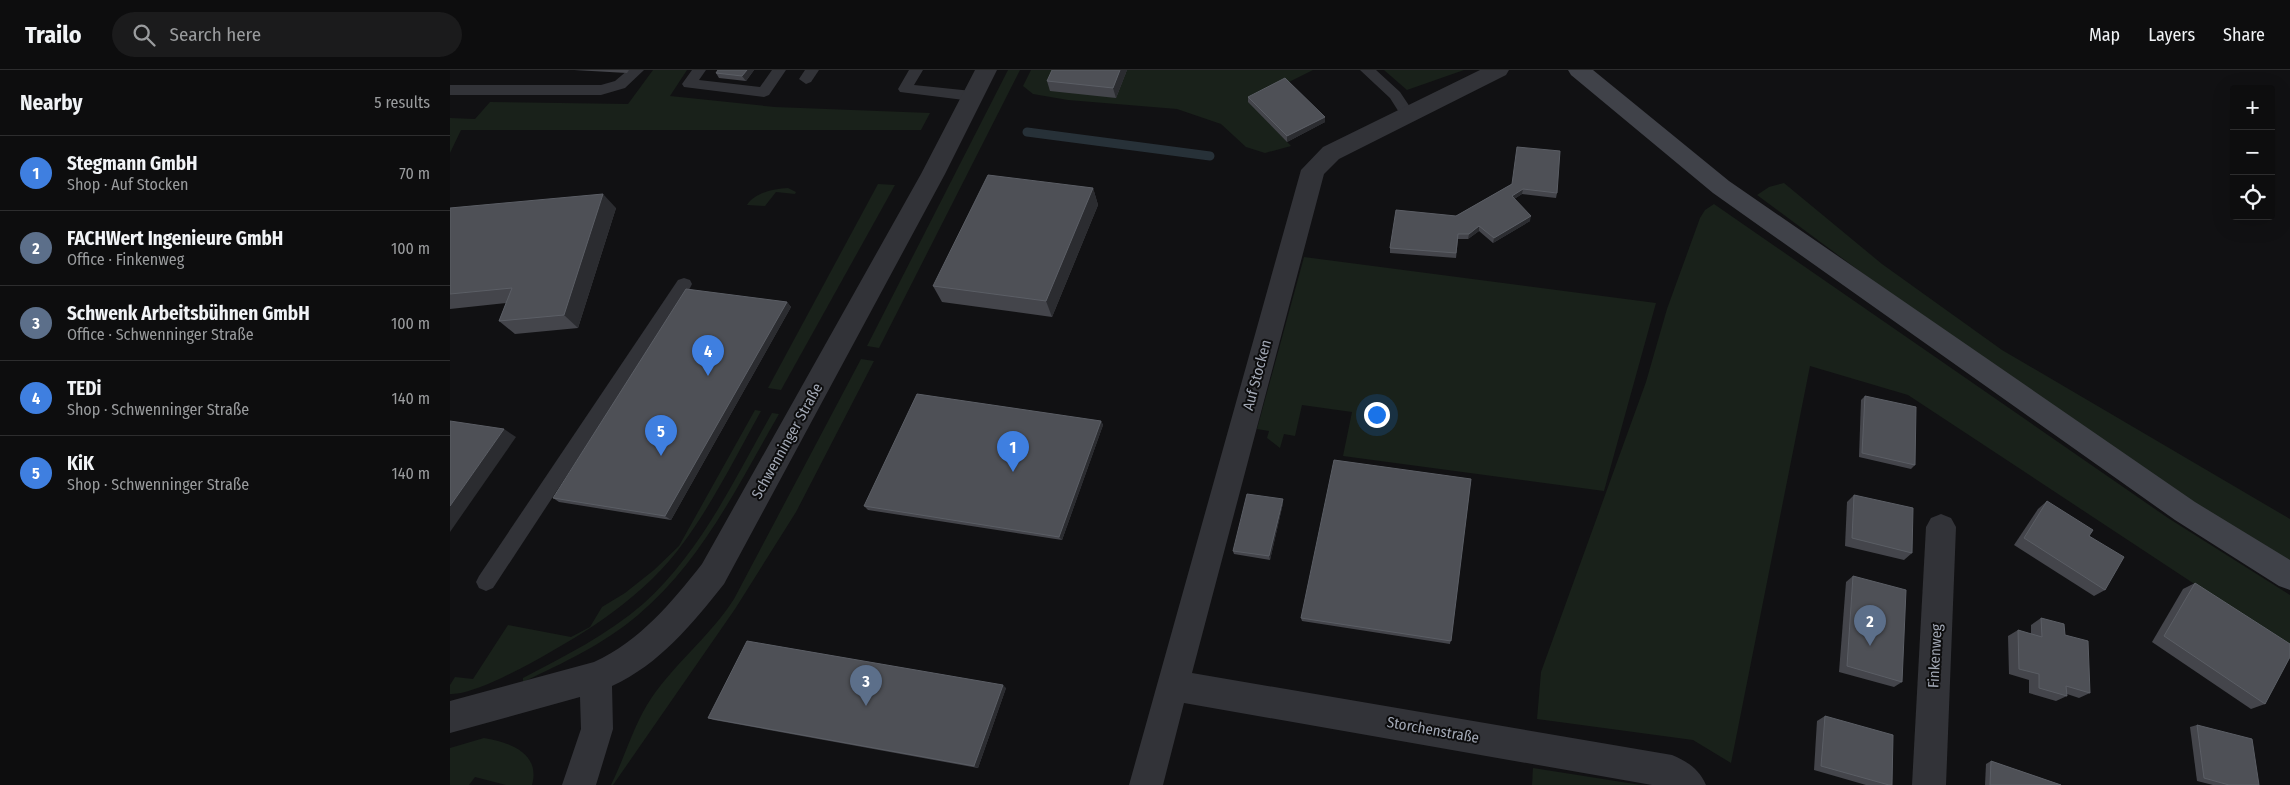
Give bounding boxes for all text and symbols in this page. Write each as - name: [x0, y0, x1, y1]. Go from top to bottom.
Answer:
- search box: [112, 12, 462, 57]
- text: Trailo: [25, 21, 82, 49]
- icon: search: [130, 21, 158, 49]
- text: Search here: [170, 23, 261, 46]
- text: Map: [2089, 24, 2120, 46]
- text: Layers: [2148, 24, 2195, 46]
- text: Share: [2223, 24, 2265, 46]
- map controls: [2230, 85, 2275, 220]
- button: +: [2230, 85, 2275, 130]
- text: Nearby: [20, 90, 82, 116]
- text: 5 results: [374, 93, 430, 112]
- button: −: [2230, 130, 2275, 175]
- text: Stegmann GmbH: [67, 152, 198, 175]
- text: 1: [33, 164, 39, 183]
- text: 70 m: [399, 164, 430, 183]
- text: Shop · Auf Stocken: [67, 175, 189, 194]
- button: locate: [2230, 175, 2275, 220]
- text: FACHWert Ingenieure GmbH: [67, 227, 283, 250]
- text: 2: [32, 239, 40, 258]
- text: 100 m: [391, 239, 430, 258]
- text: Office · Finkenweg: [67, 250, 184, 269]
- text: Schwenk Arbeitsbühnen GmbH: [67, 302, 310, 325]
- text: 3: [32, 314, 40, 333]
- text: 100 m: [391, 314, 430, 333]
- text: Office · Schwenninger Straße: [67, 325, 254, 344]
- pin: 4: [692, 335, 724, 376]
- street label: Auf Stocken: [1239, 338, 1275, 412]
- text: TEDi: [67, 377, 102, 400]
- street label: Schwenninger Straße: [748, 380, 826, 502]
- text: 4: [32, 389, 40, 408]
- text: 140 m: [392, 389, 430, 408]
- text: Shop · Schwenninger Straße: [67, 400, 249, 419]
- your location: [1364, 402, 1390, 428]
- pin: 5: [645, 415, 677, 456]
- pin: 1: [997, 431, 1029, 472]
- text: KiK: [67, 452, 94, 475]
- text: 5: [32, 464, 40, 483]
- text: 140 m: [392, 464, 430, 483]
- text: Shop · Schwenninger Straße: [67, 475, 249, 494]
- pin: 2: [1854, 605, 1886, 646]
- street label: Finkenweg: [1924, 623, 1946, 689]
- pin: 3: [850, 665, 882, 706]
- street label: Storchenstraße: [1385, 713, 1481, 747]

